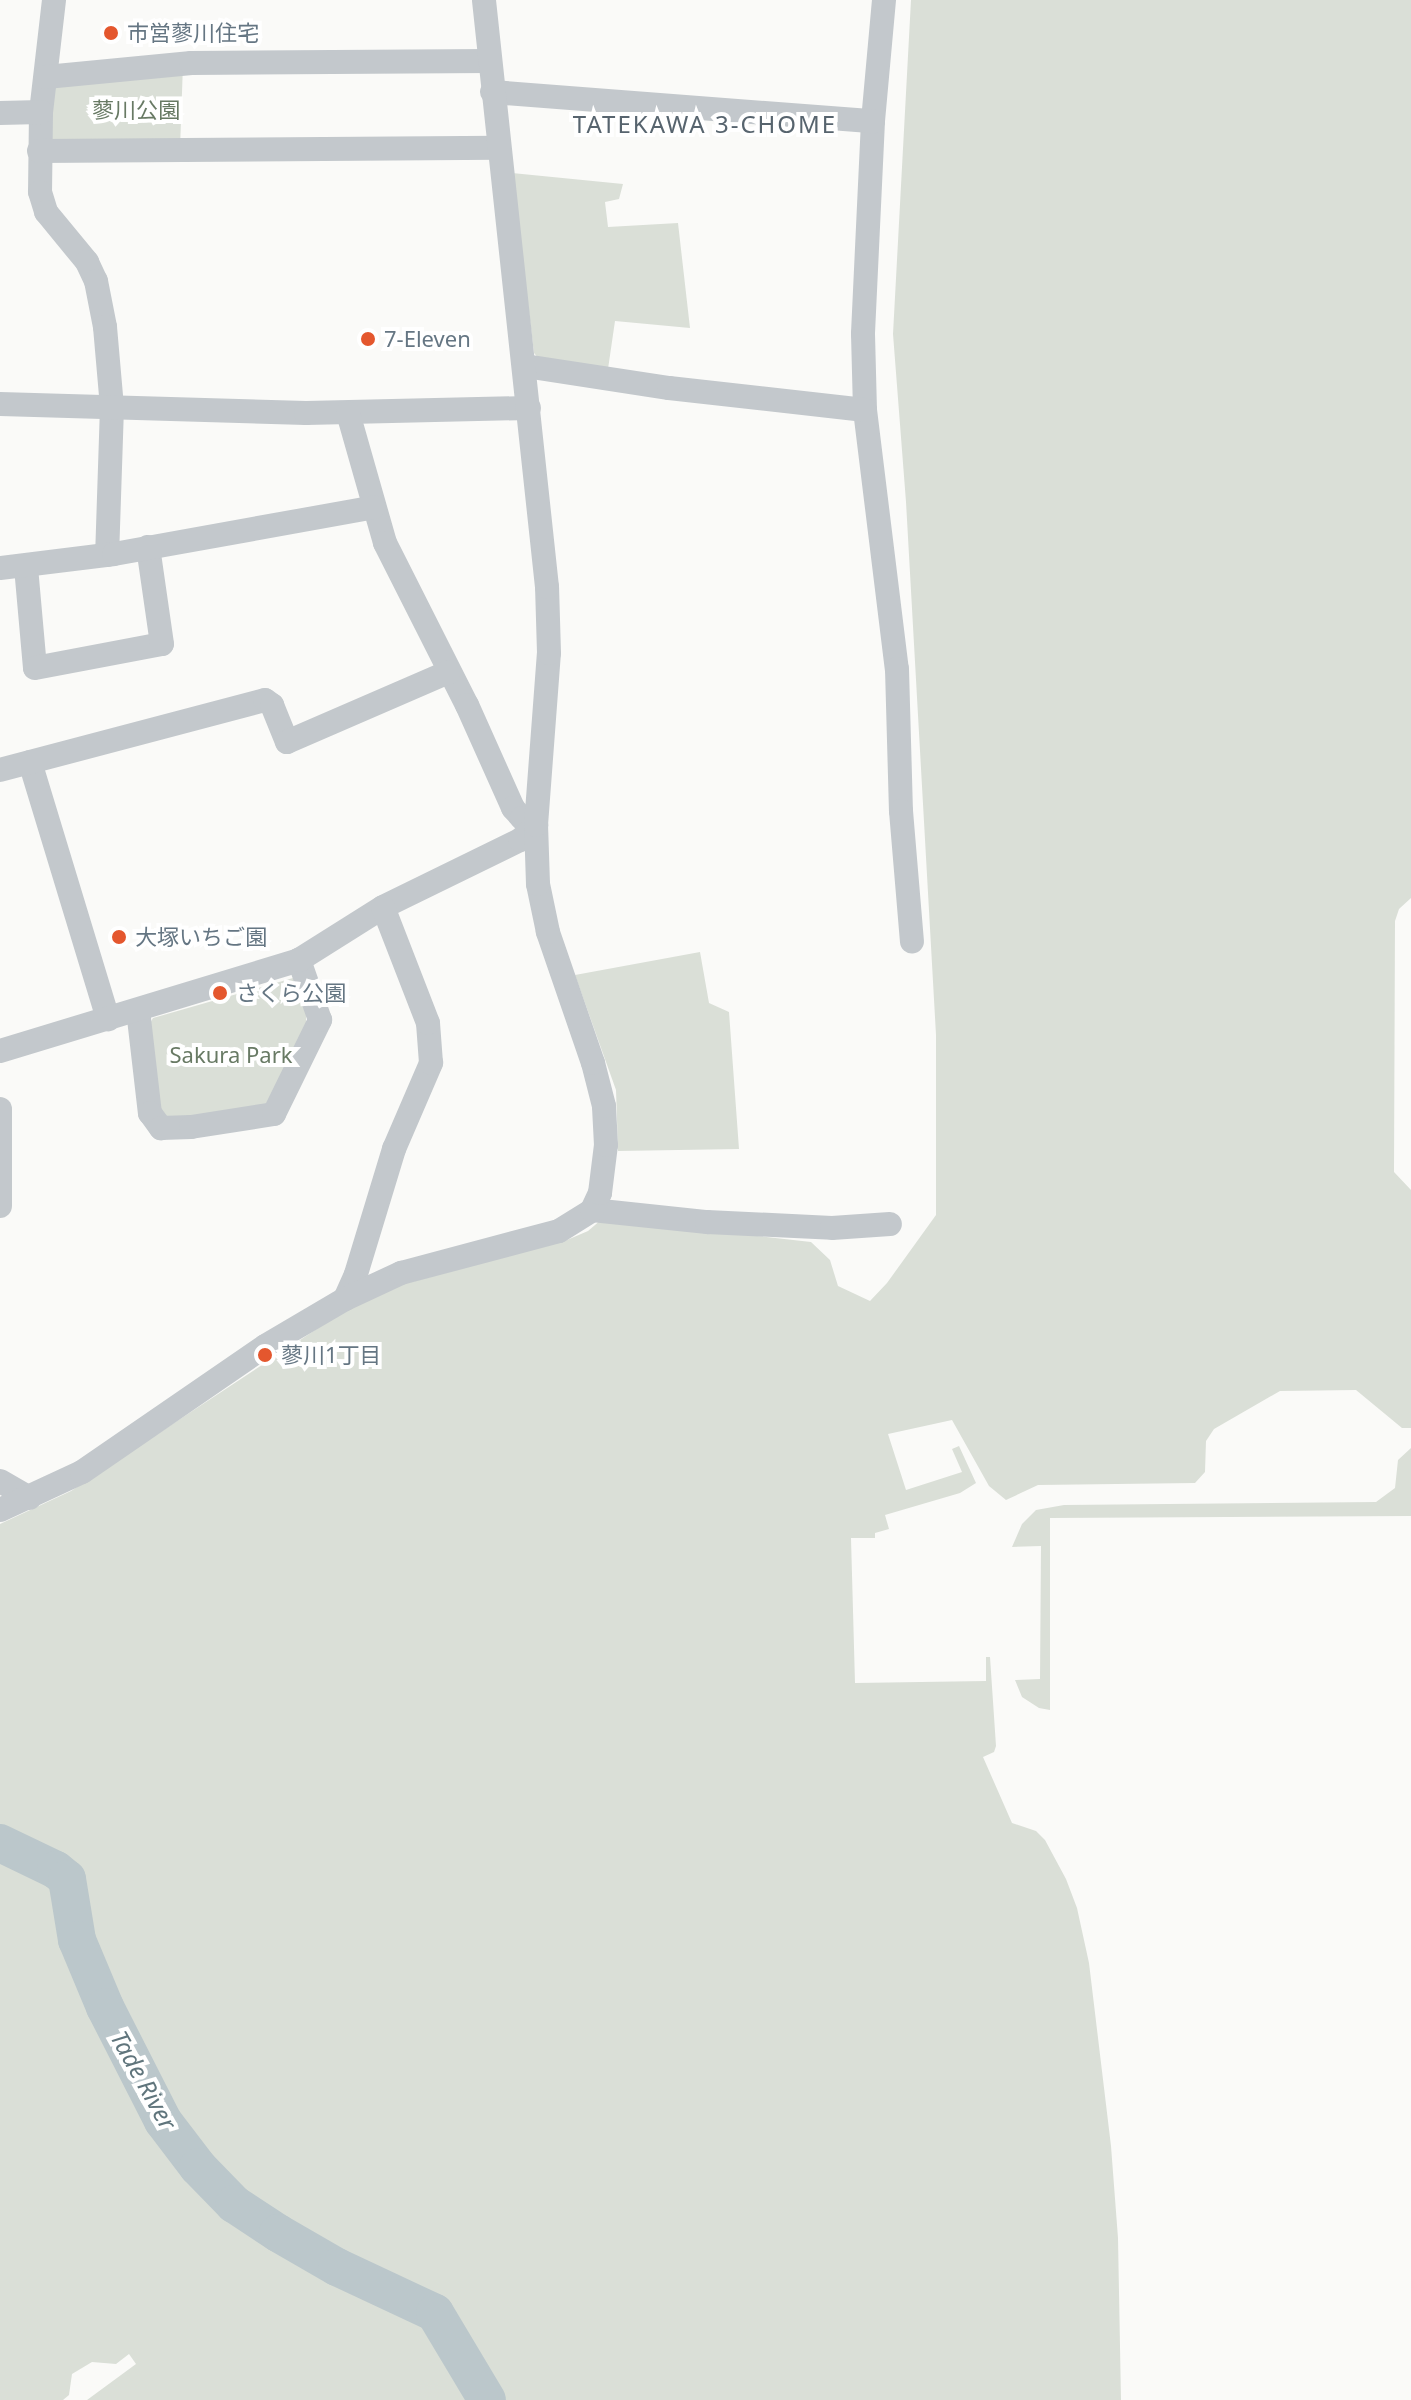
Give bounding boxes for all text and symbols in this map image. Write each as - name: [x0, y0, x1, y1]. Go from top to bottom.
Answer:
- place label: 市営蓼川住宅: [127, 20, 259, 46]
- marker: 市営蓼川住宅: [102, 24, 120, 42]
- park label: 蓼川公園: [92, 97, 180, 123]
- district label: TATEKAWA 3-CHOME: [573, 110, 837, 138]
- place label: 7-Eleven: [384, 326, 471, 352]
- marker: 7-Eleven: [359, 330, 377, 348]
- place label: 大塚いちご園: [135, 924, 267, 950]
- marker: 大塚いちご園: [110, 928, 128, 946]
- place label: さくら公園: [236, 980, 346, 1006]
- marker: さくら公園: [211, 984, 229, 1002]
- park label: Sakura Park: [170, 1042, 292, 1068]
- place label: 蓼川1丁目: [281, 1342, 382, 1368]
- marker: 蓼川1丁目: [256, 1346, 274, 1364]
- water label: Tade River: [105, 2026, 183, 2134]

